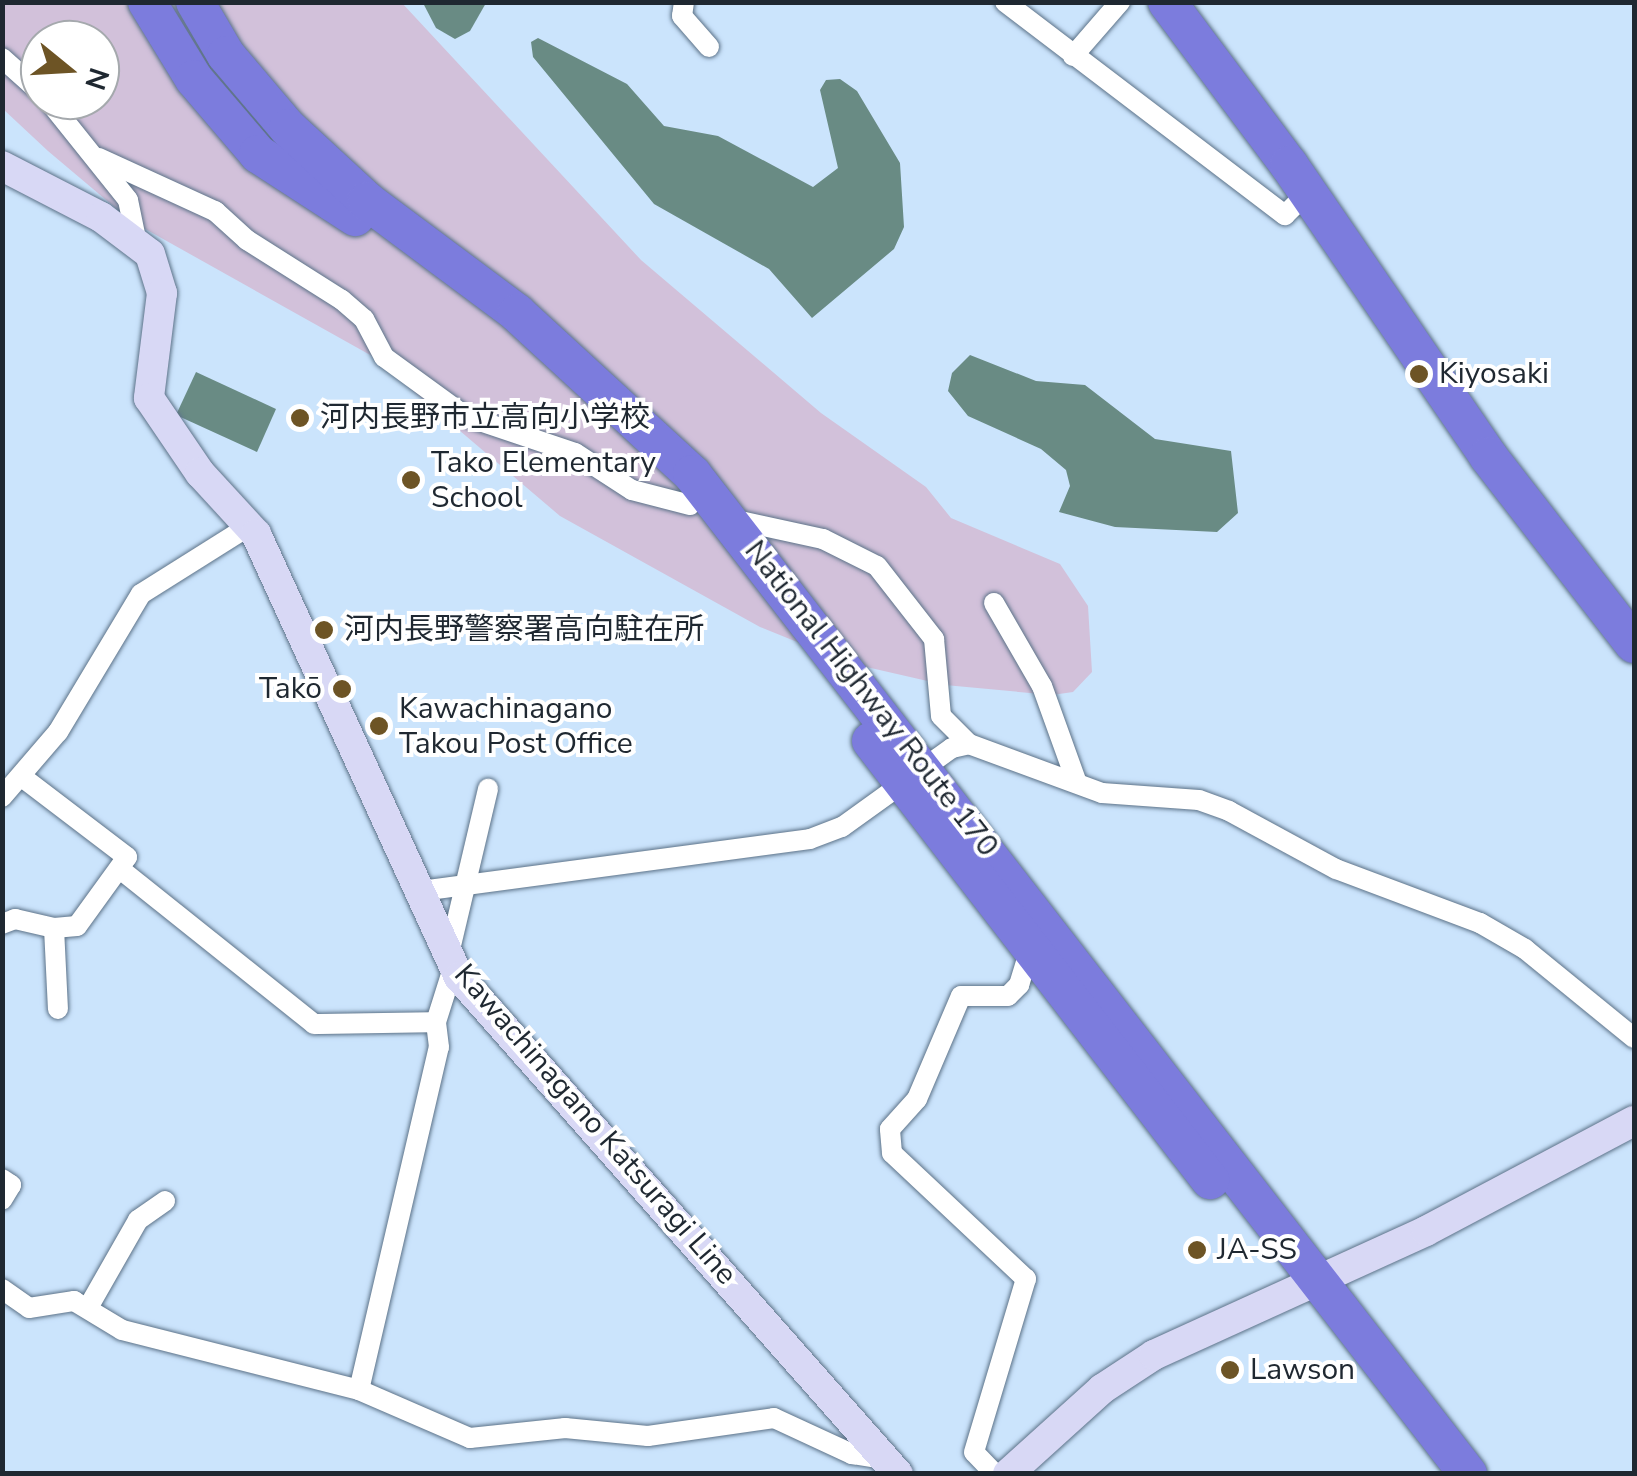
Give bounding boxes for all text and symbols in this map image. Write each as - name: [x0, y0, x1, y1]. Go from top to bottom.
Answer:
- north arrow: [20, 20, 120, 120]
- text: N: [75, 63, 118, 94]
- place label: Kiyosaki: [1439, 356, 1549, 392]
- marker: Kiyosaki: [1408, 363, 1430, 385]
- place label: 河内長野市立高向小学校: [320, 400, 650, 436]
- marker: 河内長野市立高向小学校: [289, 407, 311, 429]
- place label: Tako Elementary School: [431, 445, 656, 516]
- marker: Tako Elementary School: [400, 469, 422, 491]
- street label: National Highway Route 170: [736, 534, 1006, 864]
- place label: 河内長野警察署高向駐在所: [344, 612, 704, 648]
- marker: 河内長野警察署高向駐在所: [313, 619, 335, 641]
- place label: Takō: [259, 671, 322, 707]
- marker: Takō: [331, 678, 353, 700]
- place label: Kawachinagano Takou Post Office: [399, 691, 633, 762]
- marker: Kawachinagano Takou Post Office: [368, 715, 390, 737]
- street label: Kawachinagano Katsuragi Line: [446, 958, 744, 1292]
- place label: JA-SS: [1217, 1232, 1297, 1268]
- marker: JA-SS: [1186, 1239, 1208, 1261]
- place label: Lawson: [1250, 1352, 1355, 1388]
- marker: Lawson: [1219, 1359, 1241, 1381]

